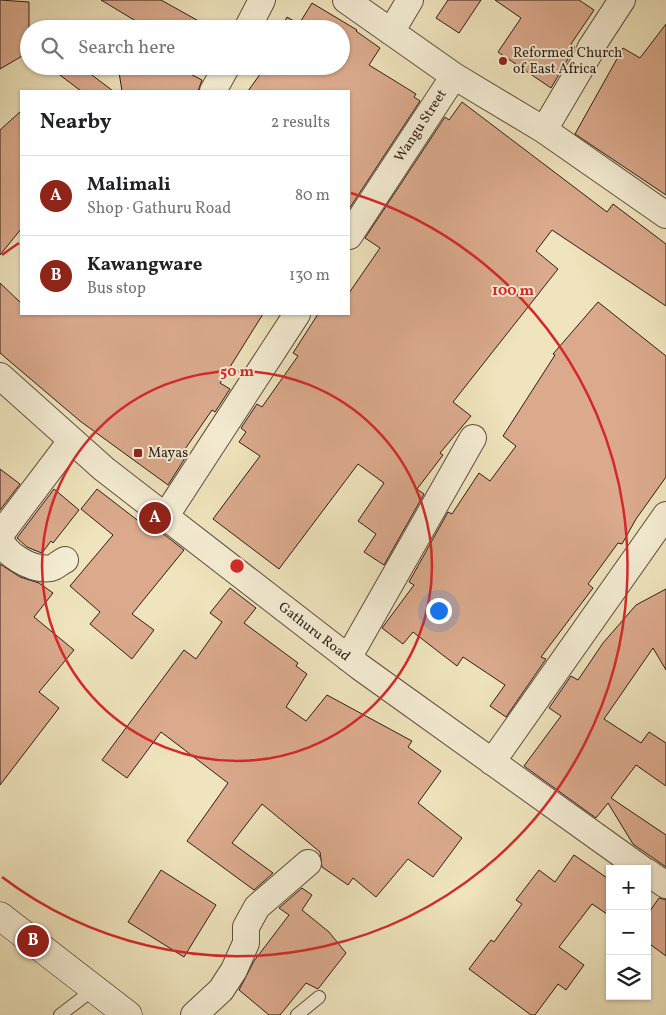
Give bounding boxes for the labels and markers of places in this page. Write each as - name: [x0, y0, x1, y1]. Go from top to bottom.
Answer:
- place label: Reformed Church of East Africa: [513, 44, 622, 79]
- marker: Reformed Church of East Africa: [497, 55, 509, 67]
- place label: Mayas: [148, 444, 188, 463]
- marker: Mayas: [132, 447, 144, 459]
- pin: A: [139, 499, 171, 537]
- centre of rings: [228, 557, 246, 575]
- pin: B: [17, 922, 49, 960]

